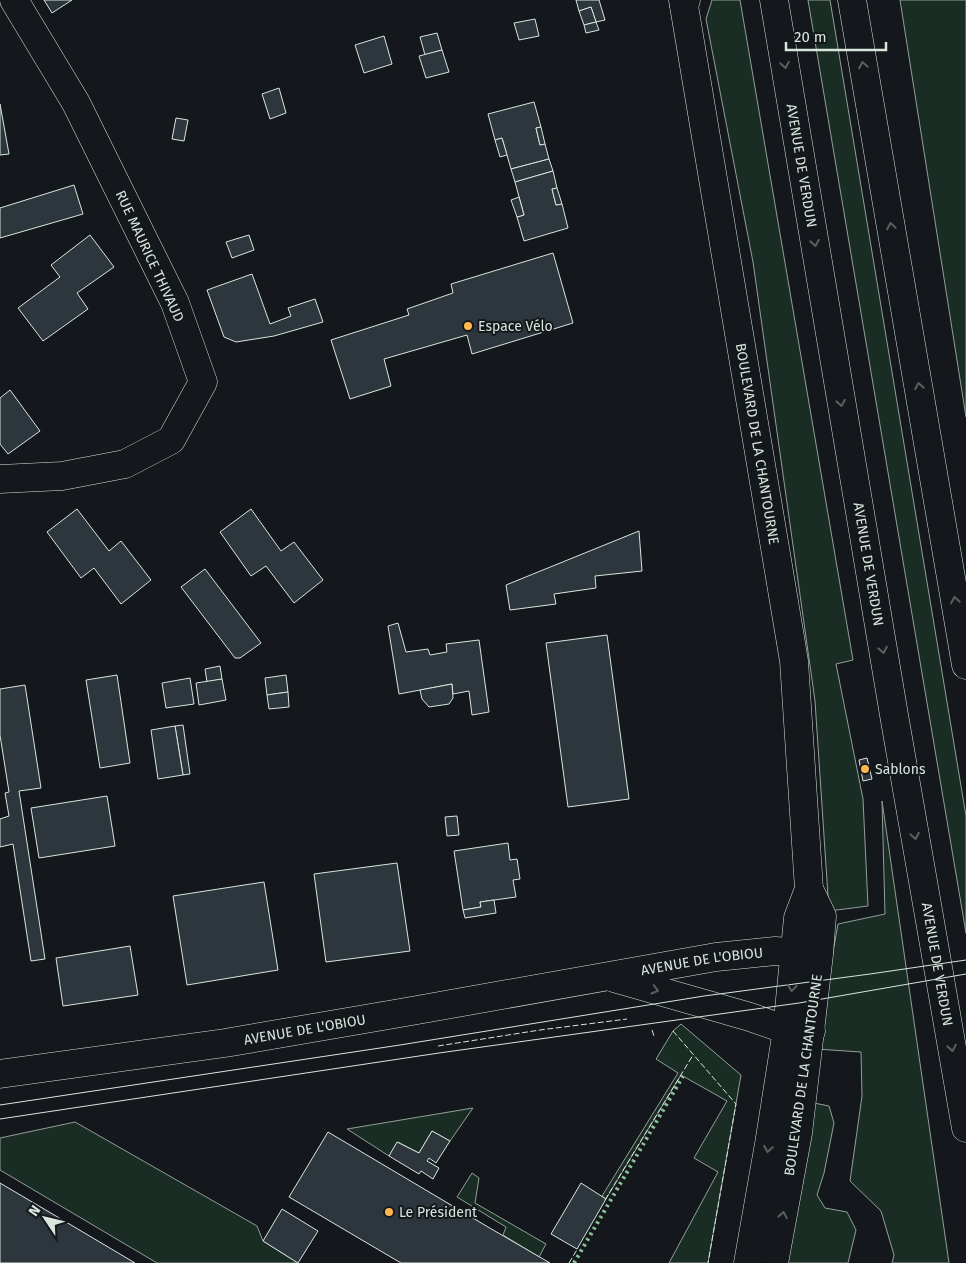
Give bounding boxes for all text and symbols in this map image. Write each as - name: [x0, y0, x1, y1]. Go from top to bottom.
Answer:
- scale bar: [786, 20, 886, 52]
- text: 20 m: [794, 28, 827, 46]
- one-way arrow: [779, 61, 789, 70]
- one-way arrow: [859, 61, 869, 70]
- street label: AVENUE DE VERDUN: [783, 103, 820, 229]
- street label: RUE MAURICE THIVAUD: [112, 188, 188, 325]
- one-way arrow: [887, 221, 897, 230]
- one-way arrow: [809, 238, 819, 247]
- place label: Espace Vélo: [478, 318, 553, 335]
- marker: Espace Vélo: [462, 320, 474, 332]
- street label: BOULEVARD DE LA CHANTOURNE: [732, 342, 782, 546]
- one-way arrow: [915, 381, 925, 390]
- one-way arrow: [836, 399, 846, 407]
- street label: AVENUE DE VERDUN: [849, 501, 887, 627]
- one-way arrow: [951, 595, 961, 604]
- one-way arrow: [877, 645, 887, 654]
- place label: Sablons: [875, 761, 926, 778]
- marker: Sablons: [859, 763, 871, 775]
- one-way arrow: [909, 832, 919, 841]
- street label: AVENUE DE VERDUN: [918, 901, 956, 1027]
- street label: AVENUE DE L'OBIOU: [639, 944, 764, 979]
- street label: BOULEVARD DE LA CHANTOURNE: [781, 973, 826, 1177]
- one-way arrow: [650, 984, 658, 994]
- one-way arrow: [787, 984, 798, 992]
- street label: AVENUE DE L'OBIOU: [243, 1011, 367, 1049]
- one-way arrow: [946, 1044, 956, 1053]
- one-way arrow: [764, 1144, 774, 1153]
- north arrow: [20, 1193, 70, 1243]
- text: N: [25, 1202, 44, 1220]
- place label: Le Président: [399, 1204, 478, 1221]
- marker: Le Président: [383, 1206, 395, 1218]
- one-way arrow: [777, 1211, 787, 1219]

